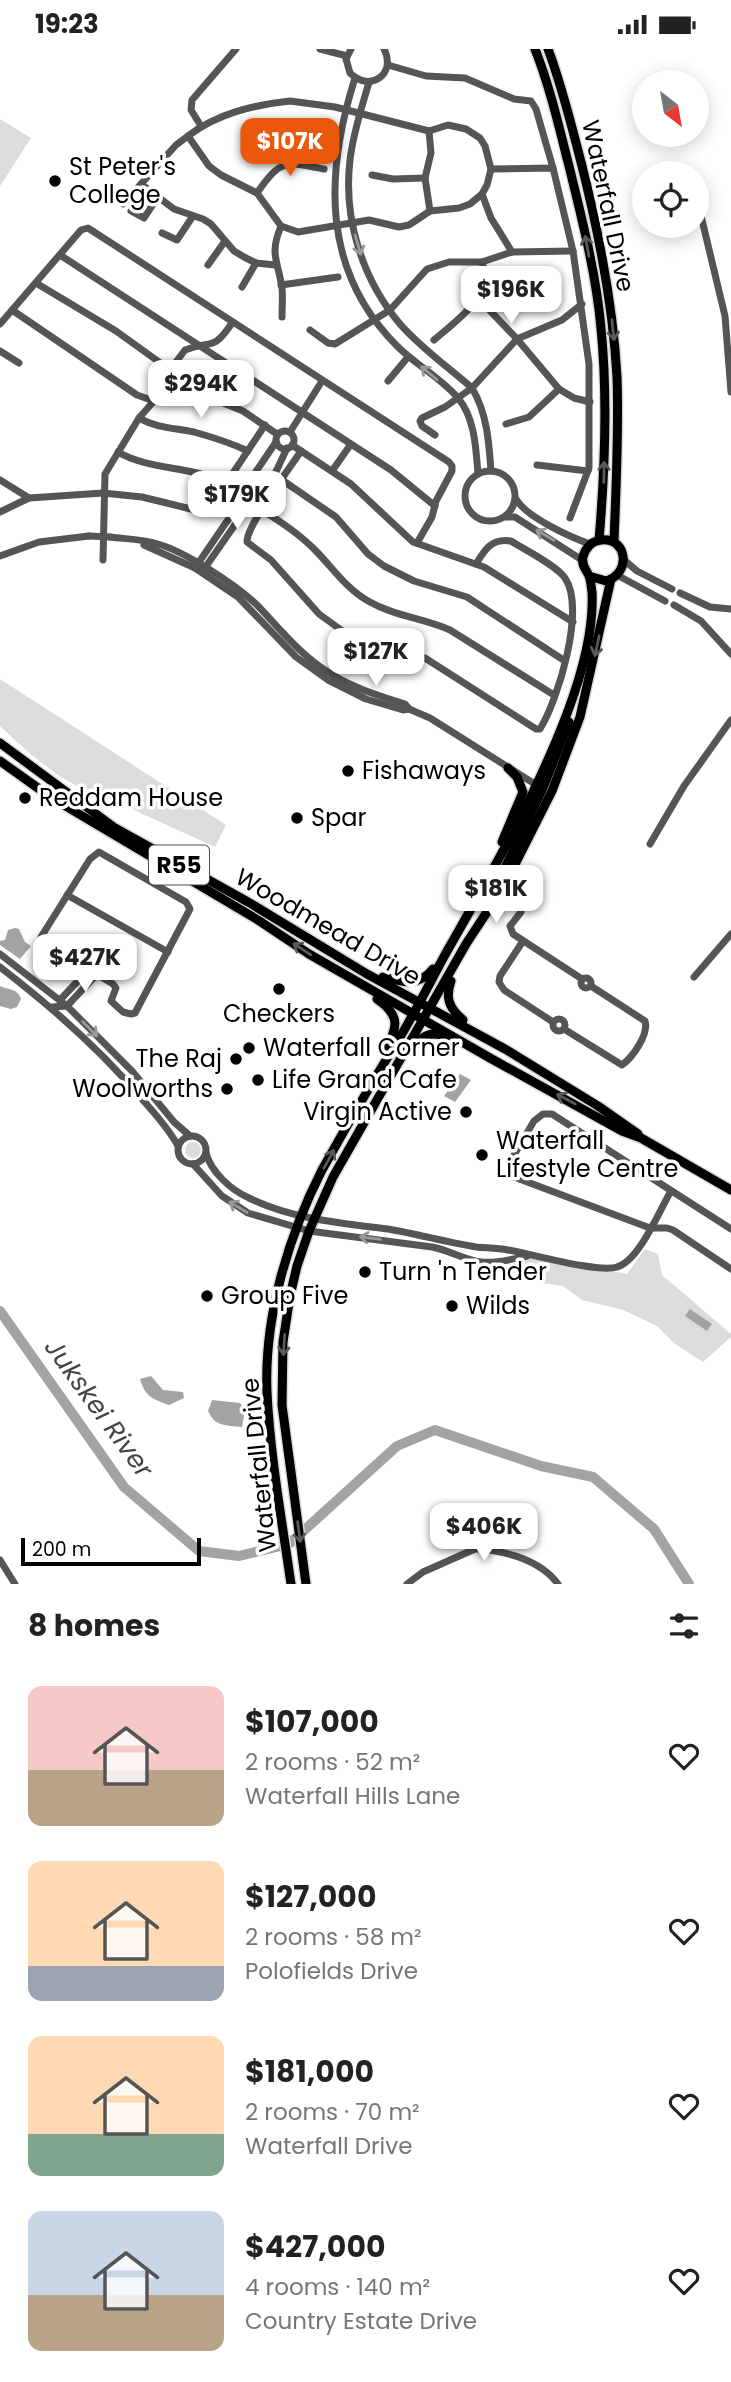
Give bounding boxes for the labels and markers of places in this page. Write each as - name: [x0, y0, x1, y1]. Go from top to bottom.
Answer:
- pin: $107K: [241, 118, 339, 178]
- place label: St Peter's College: [69, 150, 176, 211]
- marker: St Peter's College: [47, 173, 63, 189]
- pin: $196K: [462, 267, 560, 326]
- pin: $294K: [152, 361, 250, 420]
- pin: $179K: [188, 471, 286, 531]
- pin: $127K: [327, 629, 425, 688]
- place label: Fishaways: [362, 754, 486, 787]
- marker: Fishaways: [340, 763, 356, 779]
- place label: Reddam House: [39, 781, 223, 814]
- marker: Reddam House: [17, 790, 33, 806]
- place label: Spar: [311, 801, 367, 834]
- marker: Spar: [289, 810, 305, 826]
- pin: $181K: [447, 865, 545, 925]
- pin: $427K: [36, 935, 134, 994]
- marker: Checkers: [271, 981, 287, 997]
- place label: Checkers: [223, 997, 335, 1030]
- place label: Waterfall Corner: [263, 1031, 460, 1064]
- marker: Waterfall Corner: [241, 1040, 257, 1056]
- place label: The Raj: [136, 1042, 222, 1075]
- marker: The Raj: [228, 1051, 244, 1067]
- place label: Life Grand Cafe: [272, 1063, 457, 1096]
- place label: Woolworths: [72, 1072, 213, 1105]
- marker: Life Grand Cafe: [250, 1072, 266, 1088]
- marker: Woolworths: [219, 1081, 235, 1097]
- place label: Virgin Active: [303, 1095, 452, 1128]
- marker: Virgin Active: [458, 1104, 474, 1120]
- place label: Waterfall Lifestyle Centre: [496, 1124, 678, 1185]
- marker: Waterfall Lifestyle Centre: [474, 1147, 490, 1163]
- place label: Turn 'n Tender: [379, 1255, 547, 1288]
- marker: Turn 'n Tender: [357, 1264, 373, 1280]
- place label: Group Five: [221, 1279, 348, 1312]
- marker: Group Five: [199, 1288, 215, 1304]
- place label: Wilds: [466, 1289, 530, 1322]
- marker: Wilds: [444, 1298, 460, 1314]
- pin: $406K: [435, 1503, 533, 1563]

